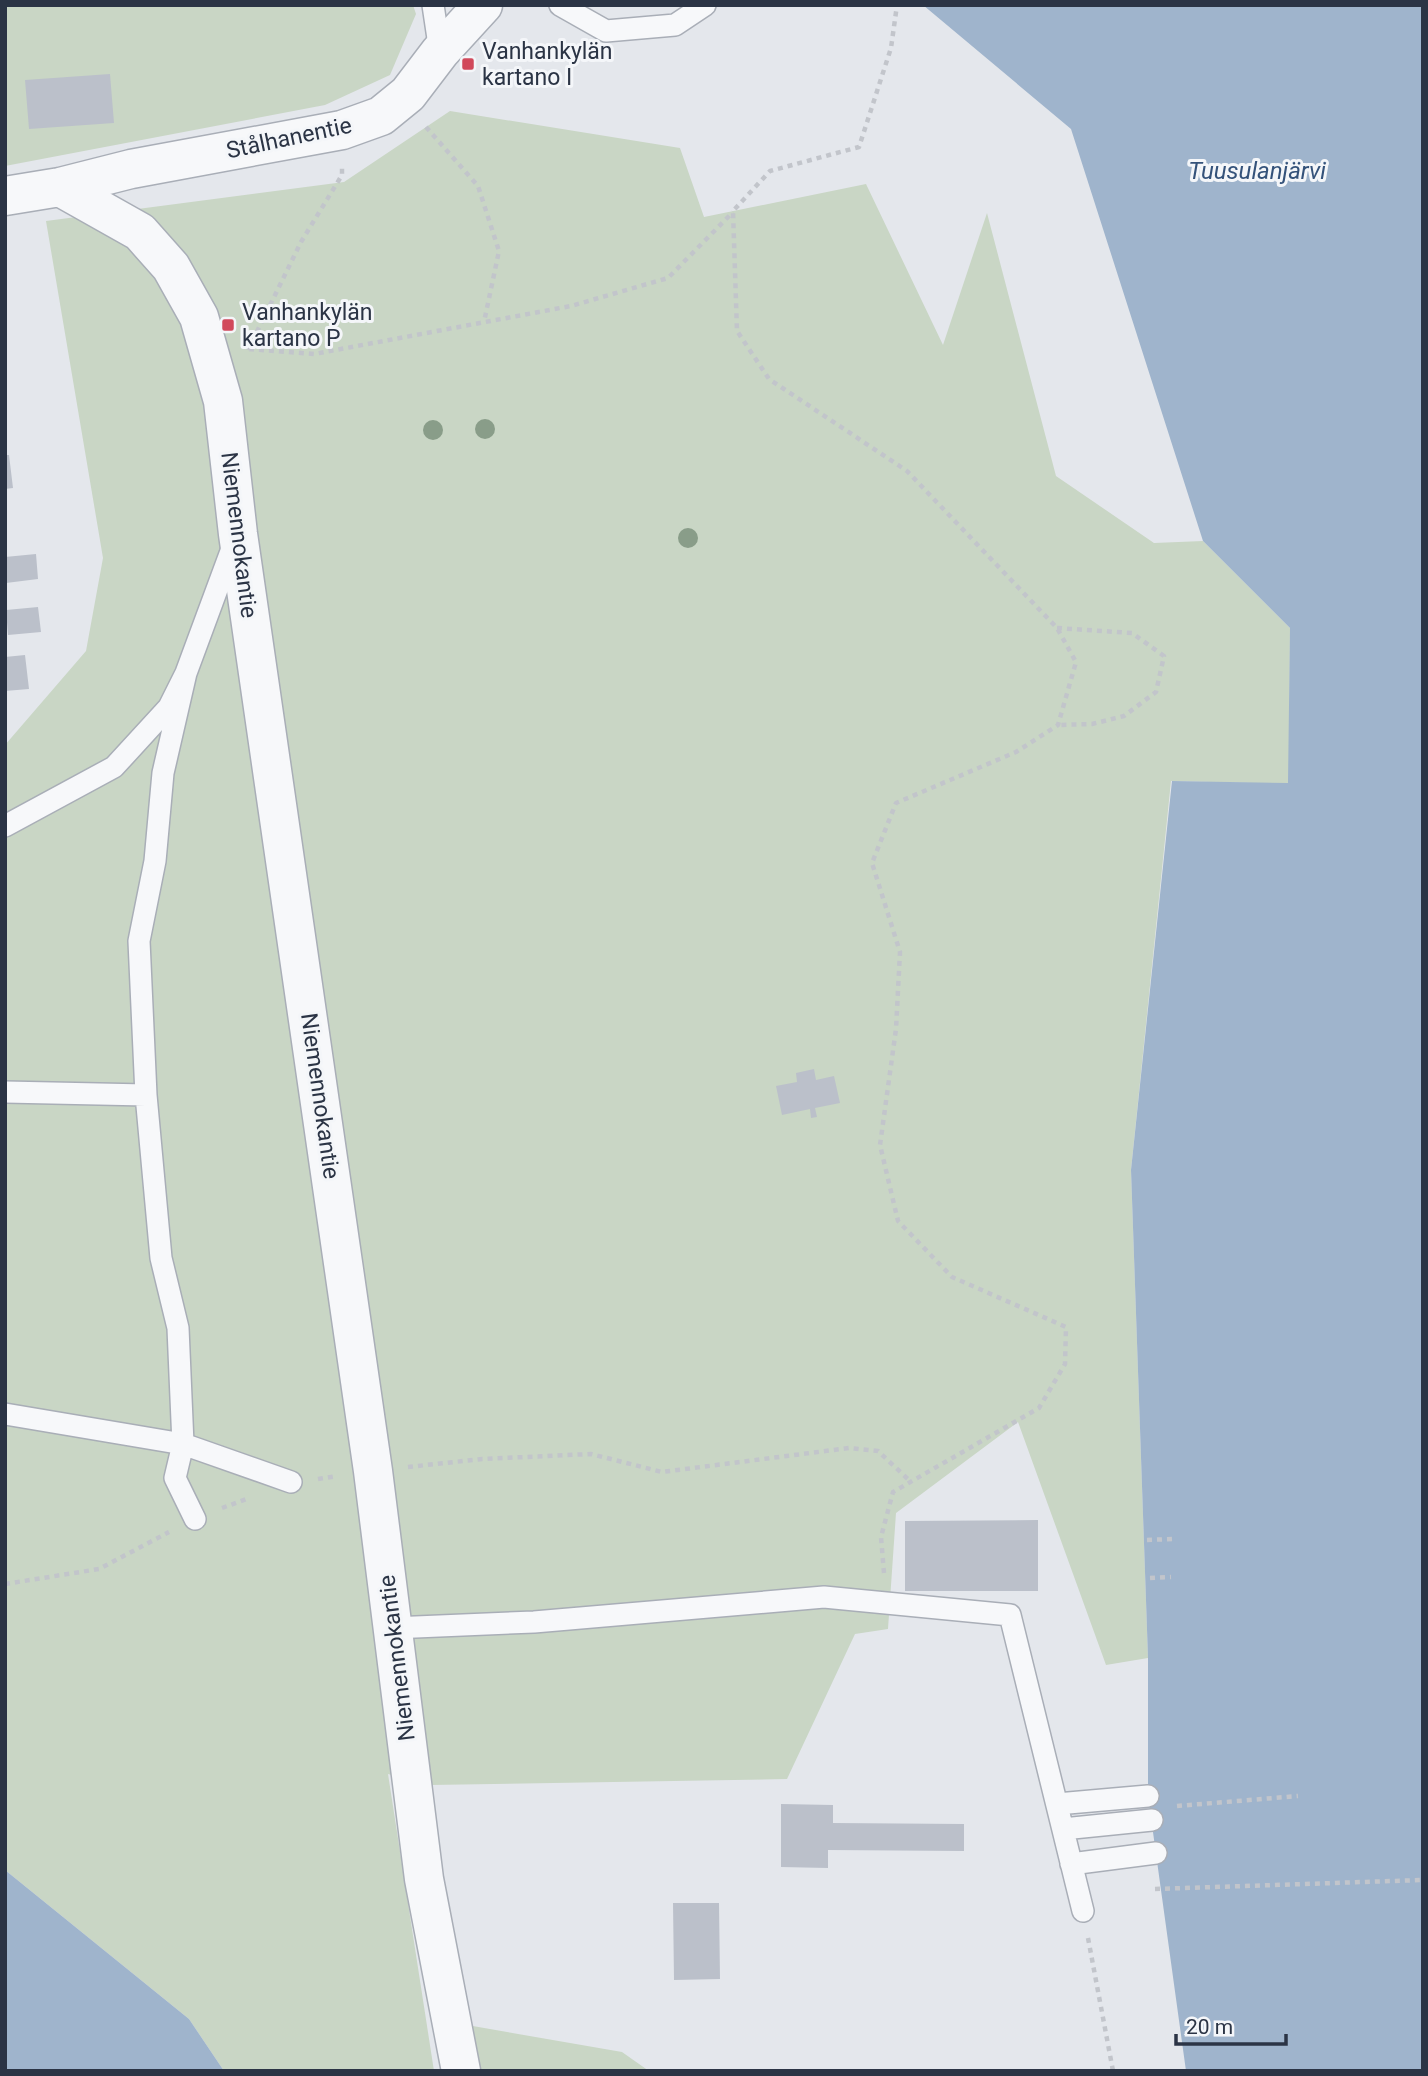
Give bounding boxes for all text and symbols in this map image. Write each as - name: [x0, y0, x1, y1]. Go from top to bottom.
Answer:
- place label: Vanhankylän kartano I: [482, 38, 613, 91]
- marker: Vanhankylän kartano I: [460, 56, 476, 72]
- street label: Stålhanentie: [224, 112, 354, 164]
- water label: Tuusulanjärvi: [1188, 157, 1326, 185]
- place label: Vanhankylän kartano P: [242, 299, 373, 352]
- marker: Vanhankylän kartano P: [220, 317, 236, 333]
- street label: Niemennokantie: [215, 450, 263, 620]
- street label: Niemennokantie: [295, 1011, 345, 1181]
- street label: Niemennokantie: [373, 1573, 421, 1743]
- scale bar: [1176, 2002, 1286, 2046]
- text: 20 m: [1186, 2015, 1233, 2039]

